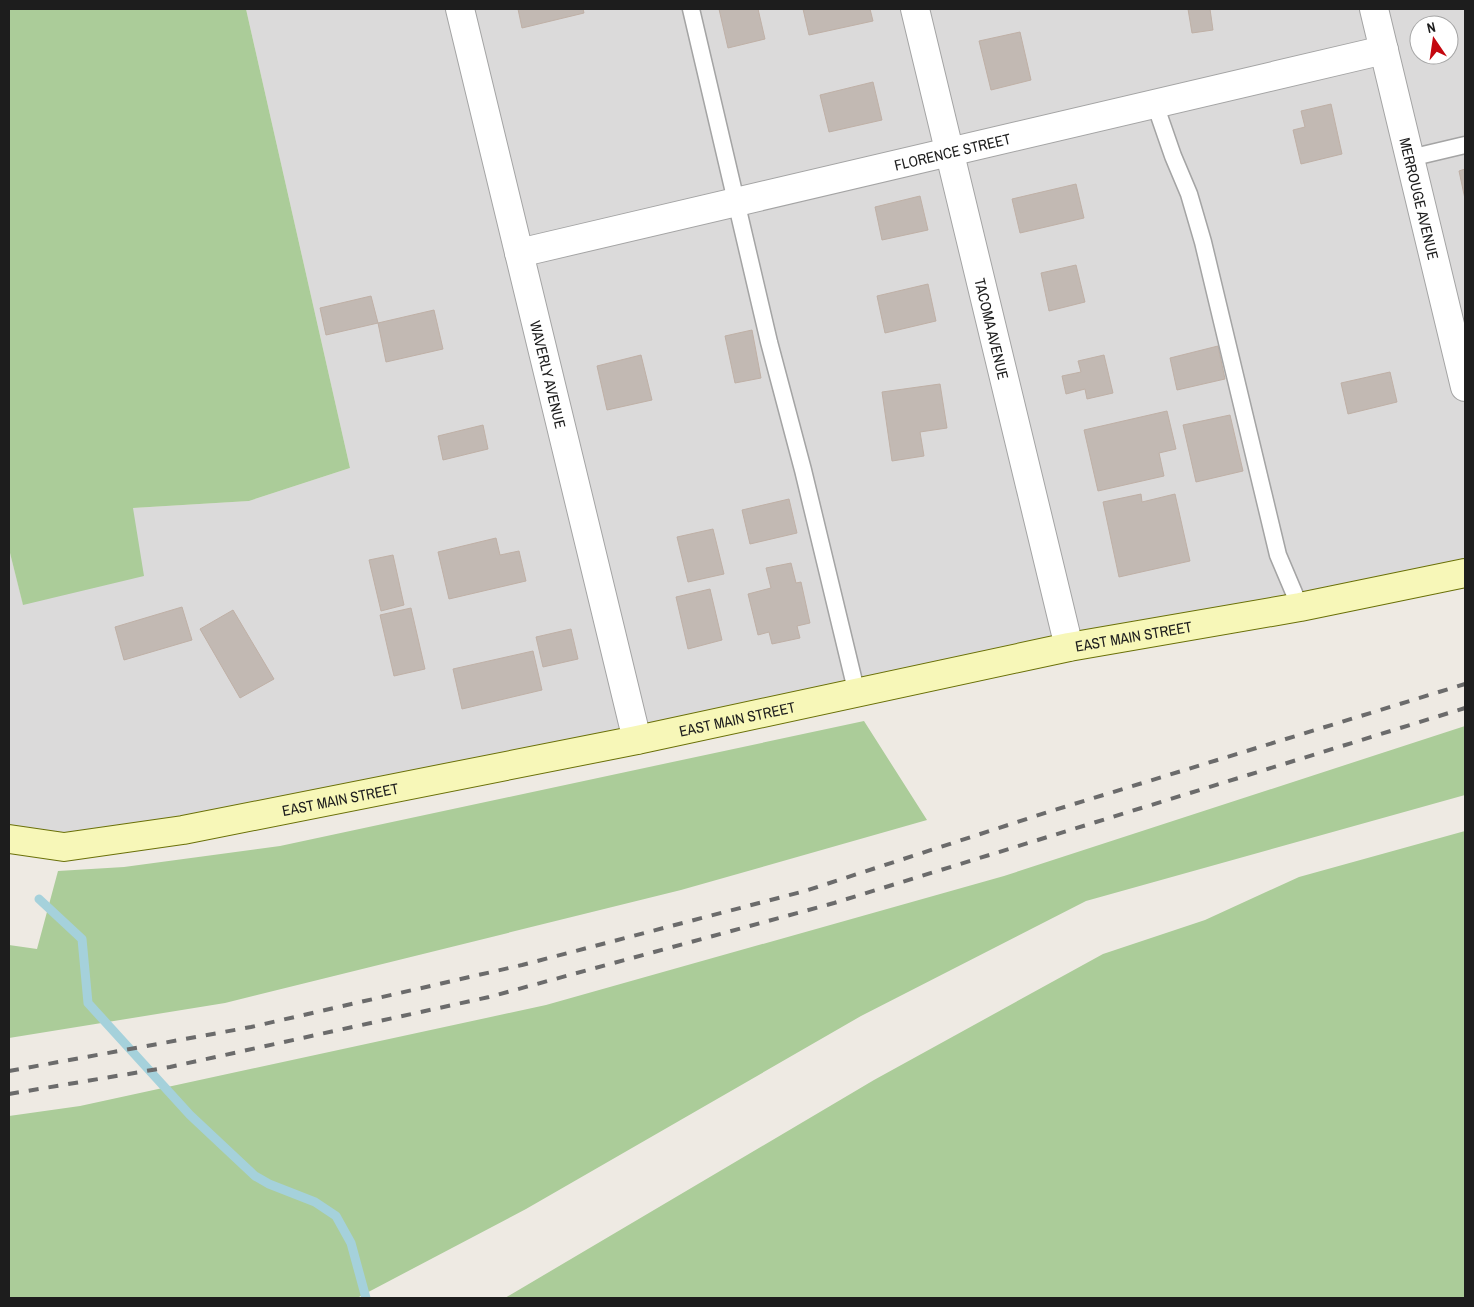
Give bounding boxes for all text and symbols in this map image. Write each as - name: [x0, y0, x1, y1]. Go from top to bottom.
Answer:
- north arrow: [1409, 15, 1459, 65]
- text: N: [1425, 18, 1437, 37]
- street label: FLORENCE STREET: [892, 127, 1013, 175]
- street label: MERROUGE AVENUE: [1395, 135, 1444, 262]
- street label: TACOMA AVENUE: [970, 276, 1015, 382]
- street label: WAVERLY AVENUE: [525, 318, 572, 430]
- street label: EAST MAIN STREET: [1074, 615, 1194, 656]
- street label: EAST MAIN STREET: [677, 696, 798, 741]
- street label: EAST MAIN STREET: [280, 777, 401, 821]

